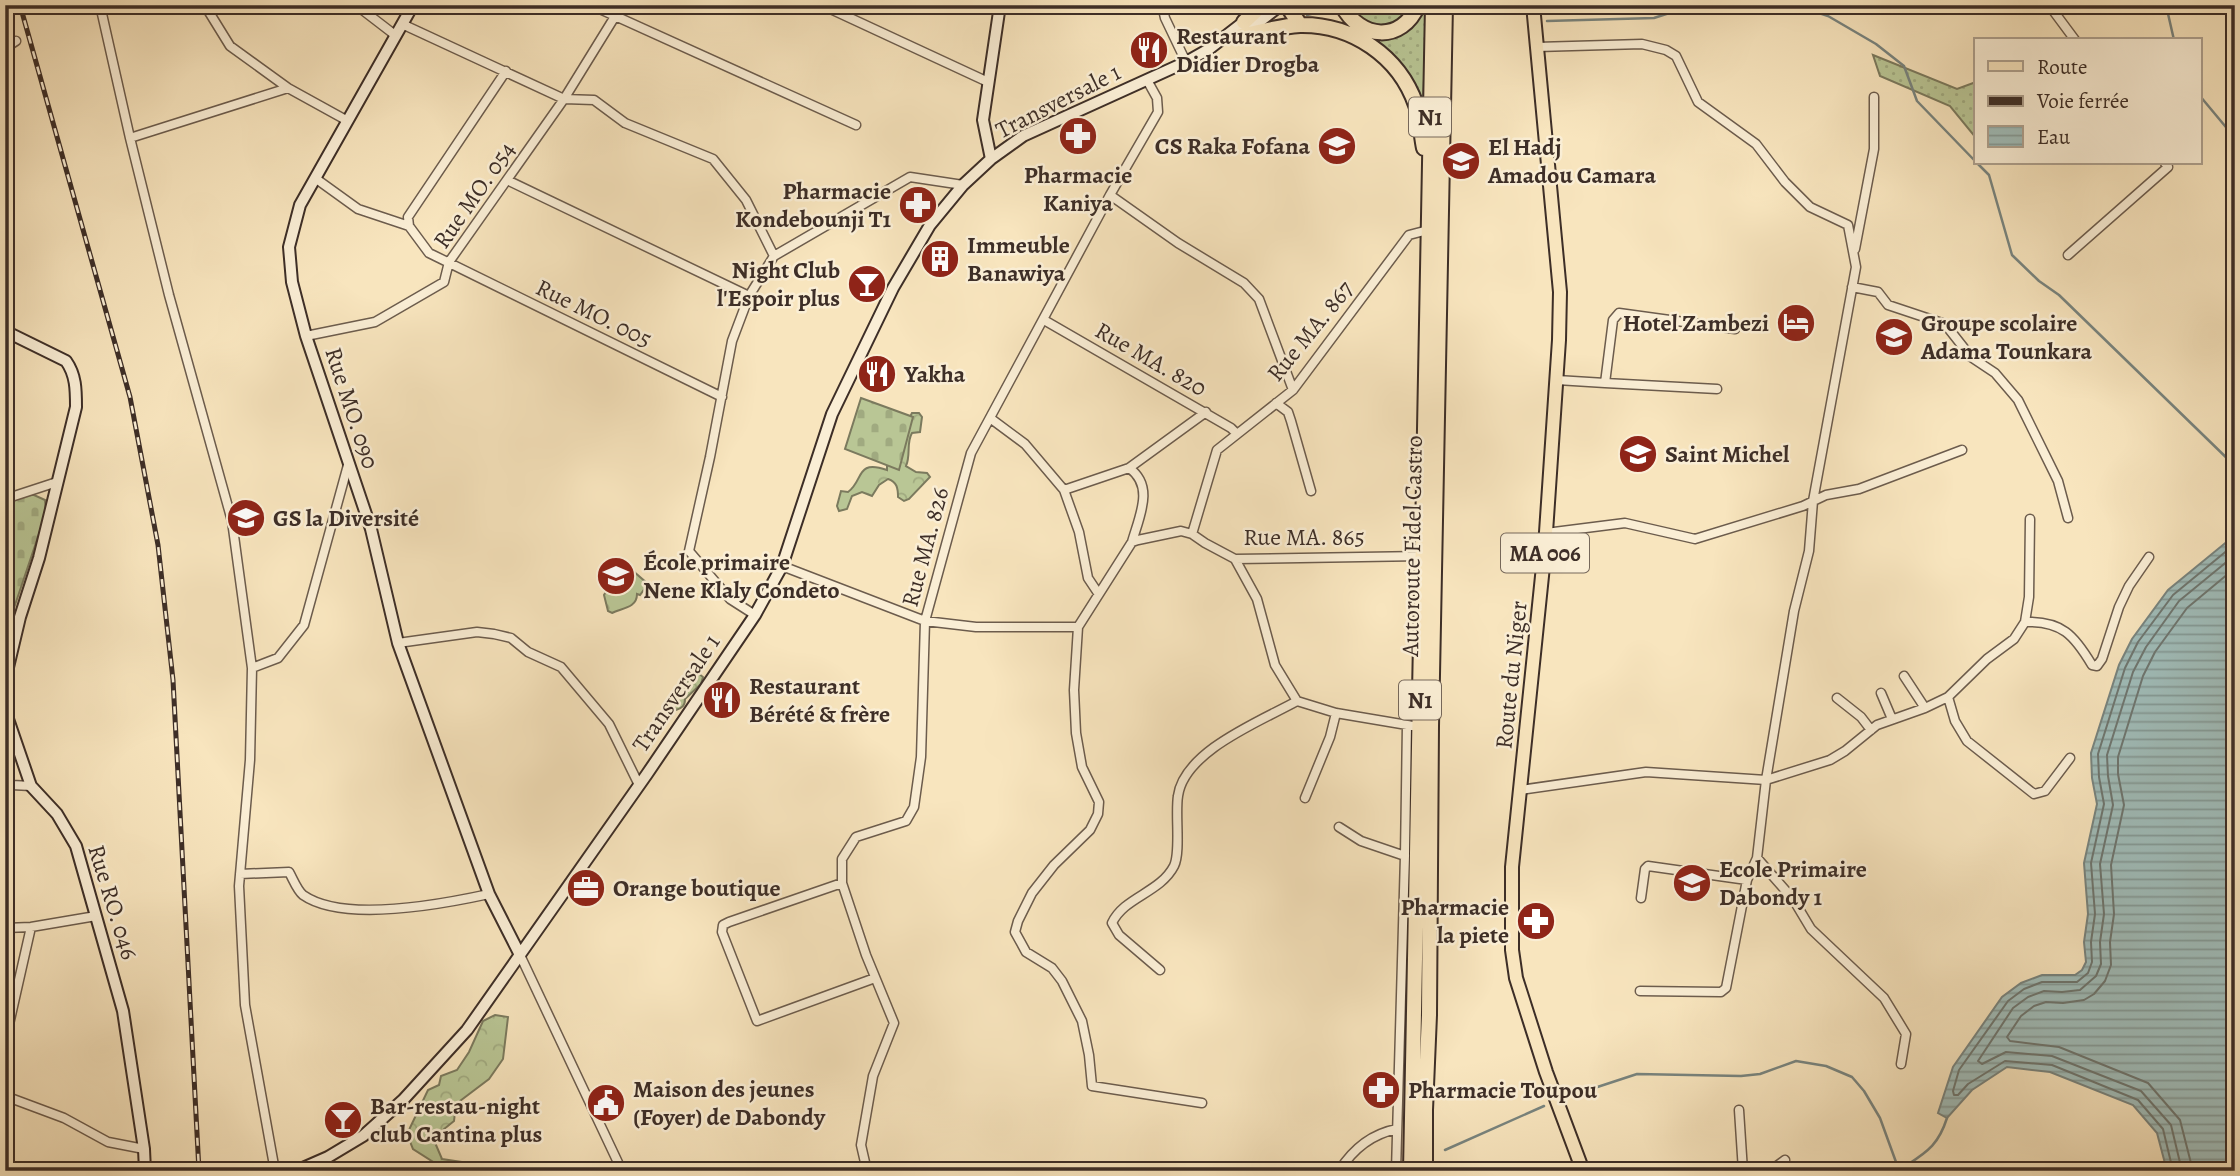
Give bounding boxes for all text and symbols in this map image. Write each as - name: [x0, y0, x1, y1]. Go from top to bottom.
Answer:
- place label: Restaurant Didier Drogba: [1176, 20, 1320, 80]
- restaurant icon: Restaurant Didier Drogba: [1128, 29, 1170, 71]
- legend: [1974, 38, 2202, 164]
- text: Route: [2037, 53, 2087, 81]
- street label: Transversale 1: [990, 56, 1126, 146]
- text: Voie ferrée: [2036, 87, 2129, 115]
- road number: N1: [1409, 98, 1451, 136]
- pharmacy icon: Pharmacie Kaniya: [1057, 115, 1099, 157]
- text: Eau: [2037, 123, 2071, 151]
- school or university icon: CS Raka Fofana: [1316, 125, 1358, 167]
- place label: CS Raka Fofana: [1155, 130, 1310, 162]
- place label: El Hadj Amadou Camara: [1487, 131, 1656, 191]
- street label: Rue MO. 054: [425, 135, 523, 255]
- school or university icon: El Hadj Amadou Camara: [1440, 140, 1482, 182]
- place label: Pharmacie Kaniya: [1024, 159, 1132, 219]
- place label: Pharmacie Kondebounji T1: [735, 175, 891, 235]
- pharmacy icon: Pharmacie Kondebounji T1: [897, 184, 939, 226]
- place label: Immeuble Banawiya: [967, 229, 1070, 289]
- building icon: Immeuble Banawiya: [919, 238, 961, 280]
- place label: Night Club l'Espoir plus: [717, 254, 840, 314]
- bar icon: Night Club l'Espoir plus: [846, 263, 888, 305]
- street label: Rue MO. 005: [531, 271, 657, 355]
- street label: Rue MA. 867: [1259, 273, 1361, 388]
- hotel icon: Hotel Zambezi: [1775, 302, 1817, 344]
- place label: Hotel Zambezi: [1623, 307, 1769, 339]
- place label: Groupe scolaire Adama Tounkara: [1920, 307, 2093, 367]
- street label: Rue MA. 820: [1089, 314, 1213, 404]
- school or university icon: Groupe scolaire Adama Tounkara: [1873, 316, 1915, 358]
- street label: Rue MO. 090: [317, 343, 387, 473]
- restaurant icon: Yakha: [856, 353, 898, 395]
- place label: Yakha: [903, 358, 966, 390]
- school or university icon: Saint Michel: [1617, 433, 1659, 475]
- street label: Autoroute Fidel Castro: [1394, 435, 1430, 658]
- place label: Saint Michel: [1665, 438, 1790, 470]
- street label: Rue MA. 826: [894, 484, 956, 610]
- school or university icon: GS la Diversité: [225, 497, 267, 539]
- place label: GS la Diversité: [273, 502, 419, 534]
- street label: Rue MA. 865: [1243, 521, 1365, 553]
- road number: MA 006: [1501, 534, 1589, 572]
- place label: École primaire Nene Klaly Condeto: [643, 546, 840, 606]
- school or university icon: École primaire Nene Klaly Condeto: [595, 555, 637, 597]
- street label: Route du Niger: [1487, 599, 1535, 751]
- street label: Transversale 1: [625, 628, 727, 758]
- place label: Restaurant Bérété & frère: [749, 670, 890, 730]
- restaurant icon: Restaurant Bérété & frère: [701, 679, 743, 721]
- road number: N1: [1399, 680, 1441, 720]
- street label: Rue RO. 046: [80, 841, 146, 963]
- place label: Ecole Primaire Dabondy 1: [1719, 853, 1867, 913]
- school or university icon: Ecole Primaire Dabondy 1: [1671, 862, 1713, 904]
- office icon: Orange boutique: [565, 867, 607, 909]
- place label: Orange boutique: [613, 872, 781, 904]
- place label: Pharmacie la piete: [1401, 891, 1509, 951]
- pharmacy icon: Pharmacie la piete: [1515, 900, 1557, 942]
- pharmacy icon: Pharmacie Toupou: [1360, 1069, 1402, 1111]
- place label: Maison des jeunes (Foyer) de Dabondy: [633, 1073, 826, 1133]
- place label: Pharmacie Toupou: [1408, 1074, 1598, 1106]
- public building icon: Maison des jeunes (Foyer) de Dabondy: [585, 1082, 627, 1124]
- place label: Bar-restau-night club Cantina plus: [370, 1090, 542, 1150]
- bar icon: Bar-restau-night club Cantina plus: [322, 1099, 364, 1141]

